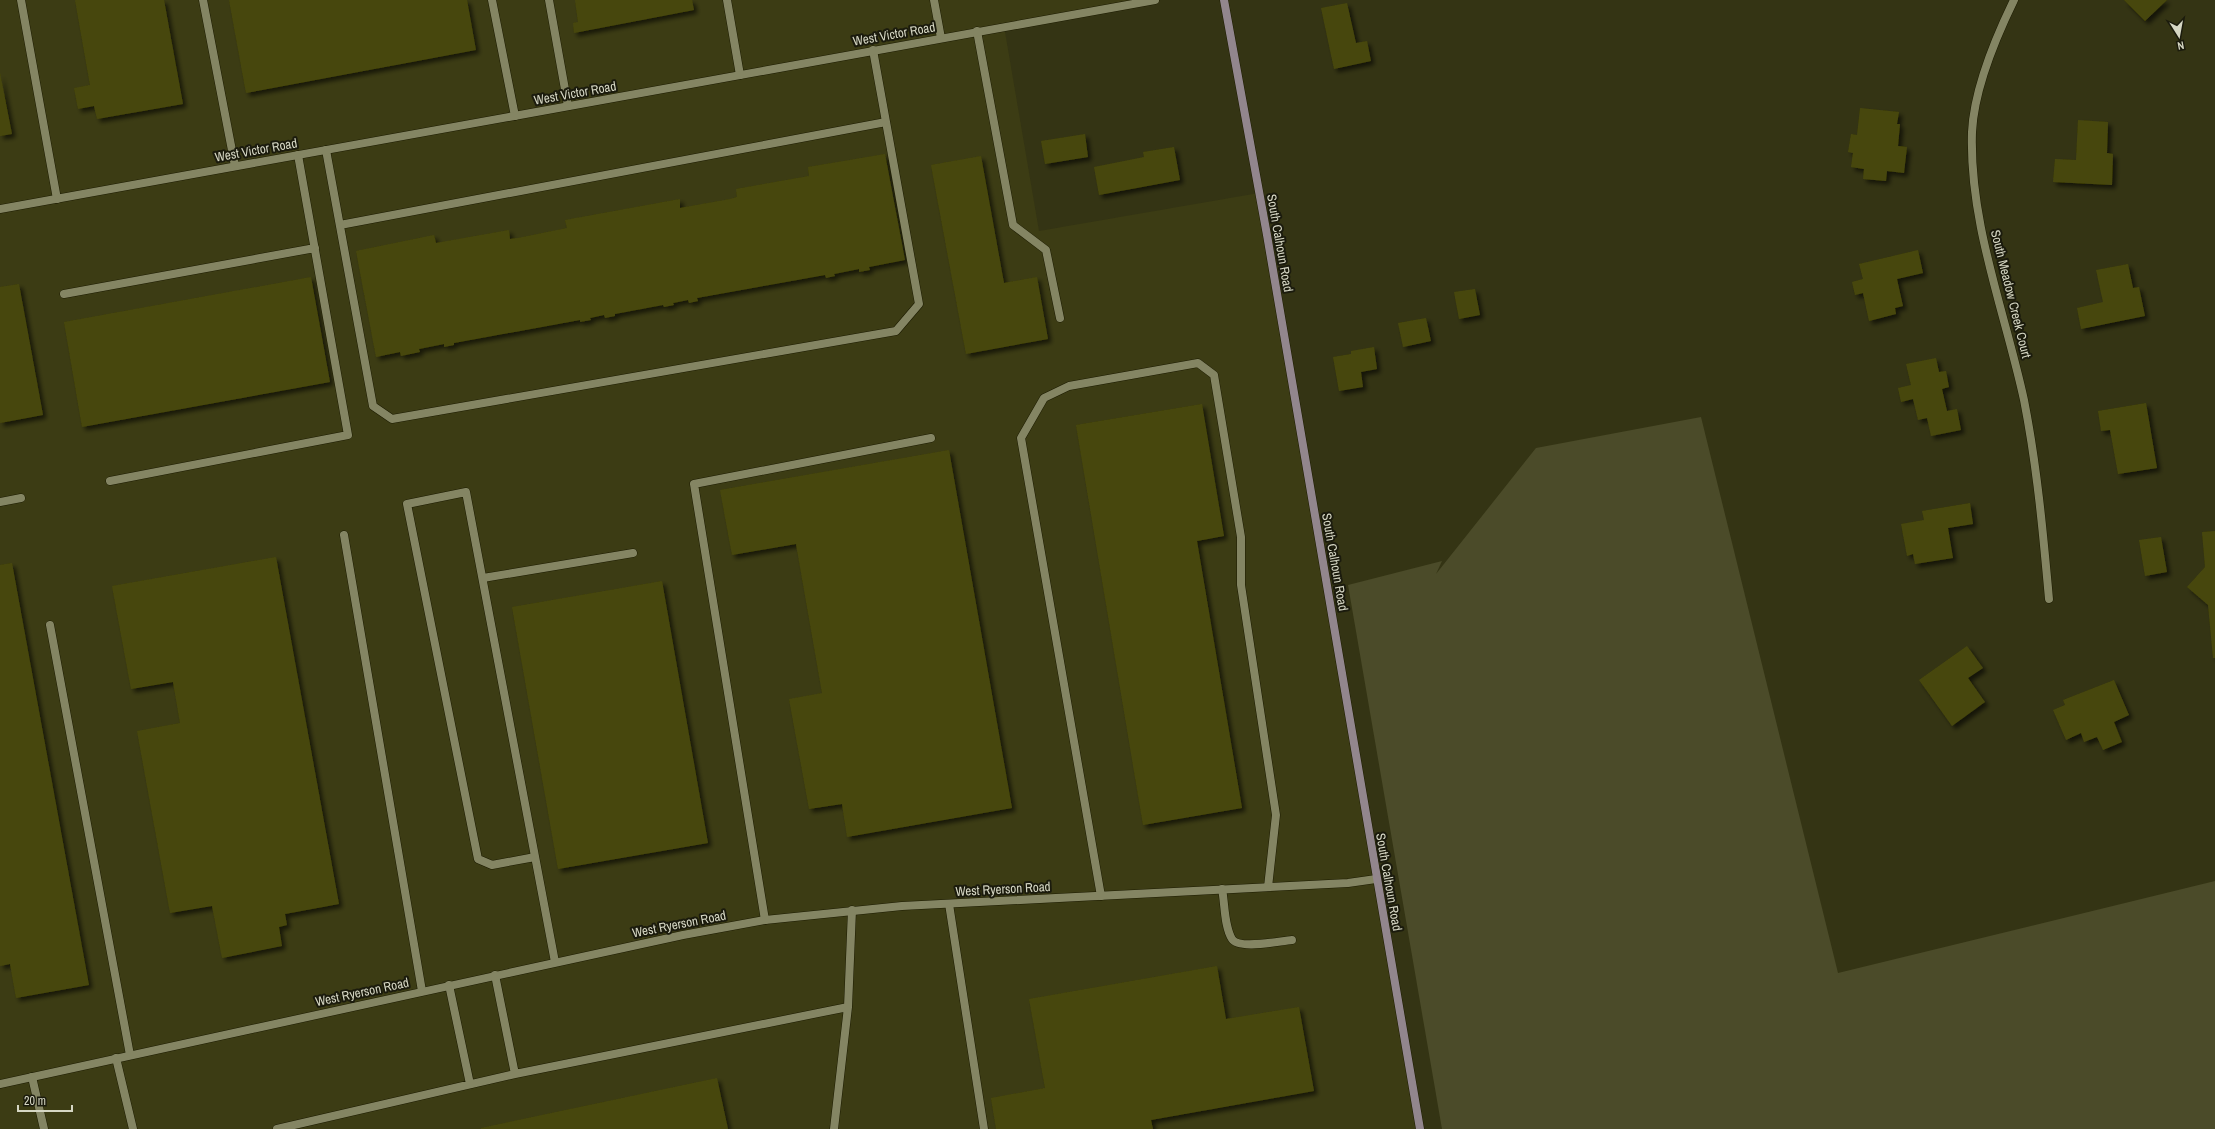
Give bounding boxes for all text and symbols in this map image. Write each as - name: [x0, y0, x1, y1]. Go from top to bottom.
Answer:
- north arrow: [2159, 16, 2199, 56]
- street label: West Victor Road: [852, 18, 936, 50]
- text: N: [2176, 38, 2185, 53]
- street label: West Victor Road: [533, 77, 617, 109]
- street label: West Victor Road: [214, 134, 298, 166]
- street label: South Calhoun Road: [1263, 193, 1297, 293]
- street label: South Meadow Creek Court: [1987, 228, 2035, 360]
- street label: South Calhoun Road: [1318, 512, 1352, 612]
- street label: South Calhoun Road: [1372, 832, 1406, 932]
- street label: West Ryerson Road: [955, 878, 1051, 900]
- street label: West Ryerson Road: [631, 907, 727, 941]
- street label: West Ryerson Road: [314, 974, 410, 1010]
- scale bar: [18, 1087, 72, 1113]
- text: 20 m: [24, 1093, 46, 1109]

